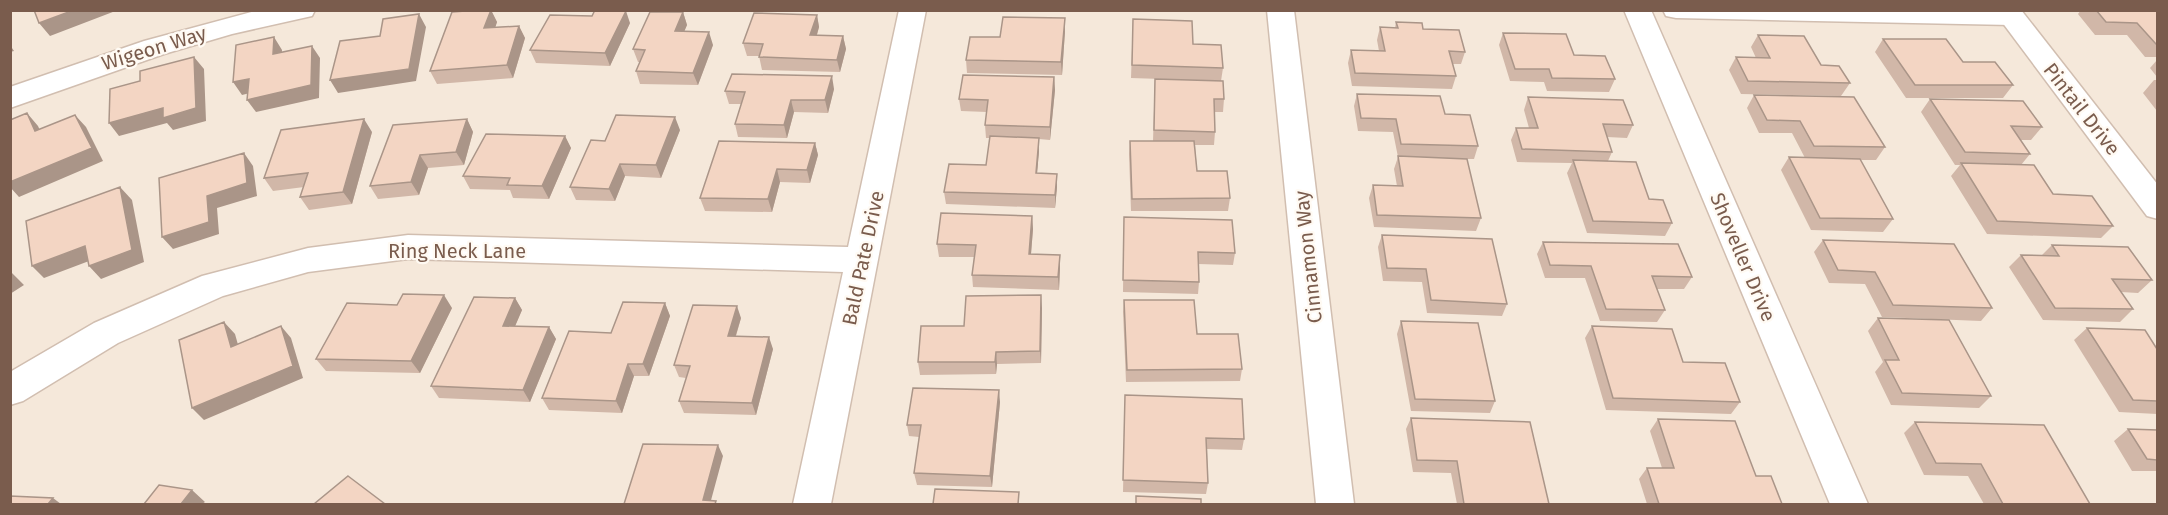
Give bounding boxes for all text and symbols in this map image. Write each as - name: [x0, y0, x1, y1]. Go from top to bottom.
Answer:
- street label: Wigeon Way: [99, 21, 209, 75]
- street label: Pintail Drive: [2038, 58, 2126, 160]
- street label: Bald Pate Drive: [837, 188, 889, 328]
- street label: Cinnamon Way: [1289, 189, 1327, 325]
- street label: Shoveller Drive: [1705, 189, 1781, 325]
- street label: Ring Neck Lane: [388, 239, 526, 263]

